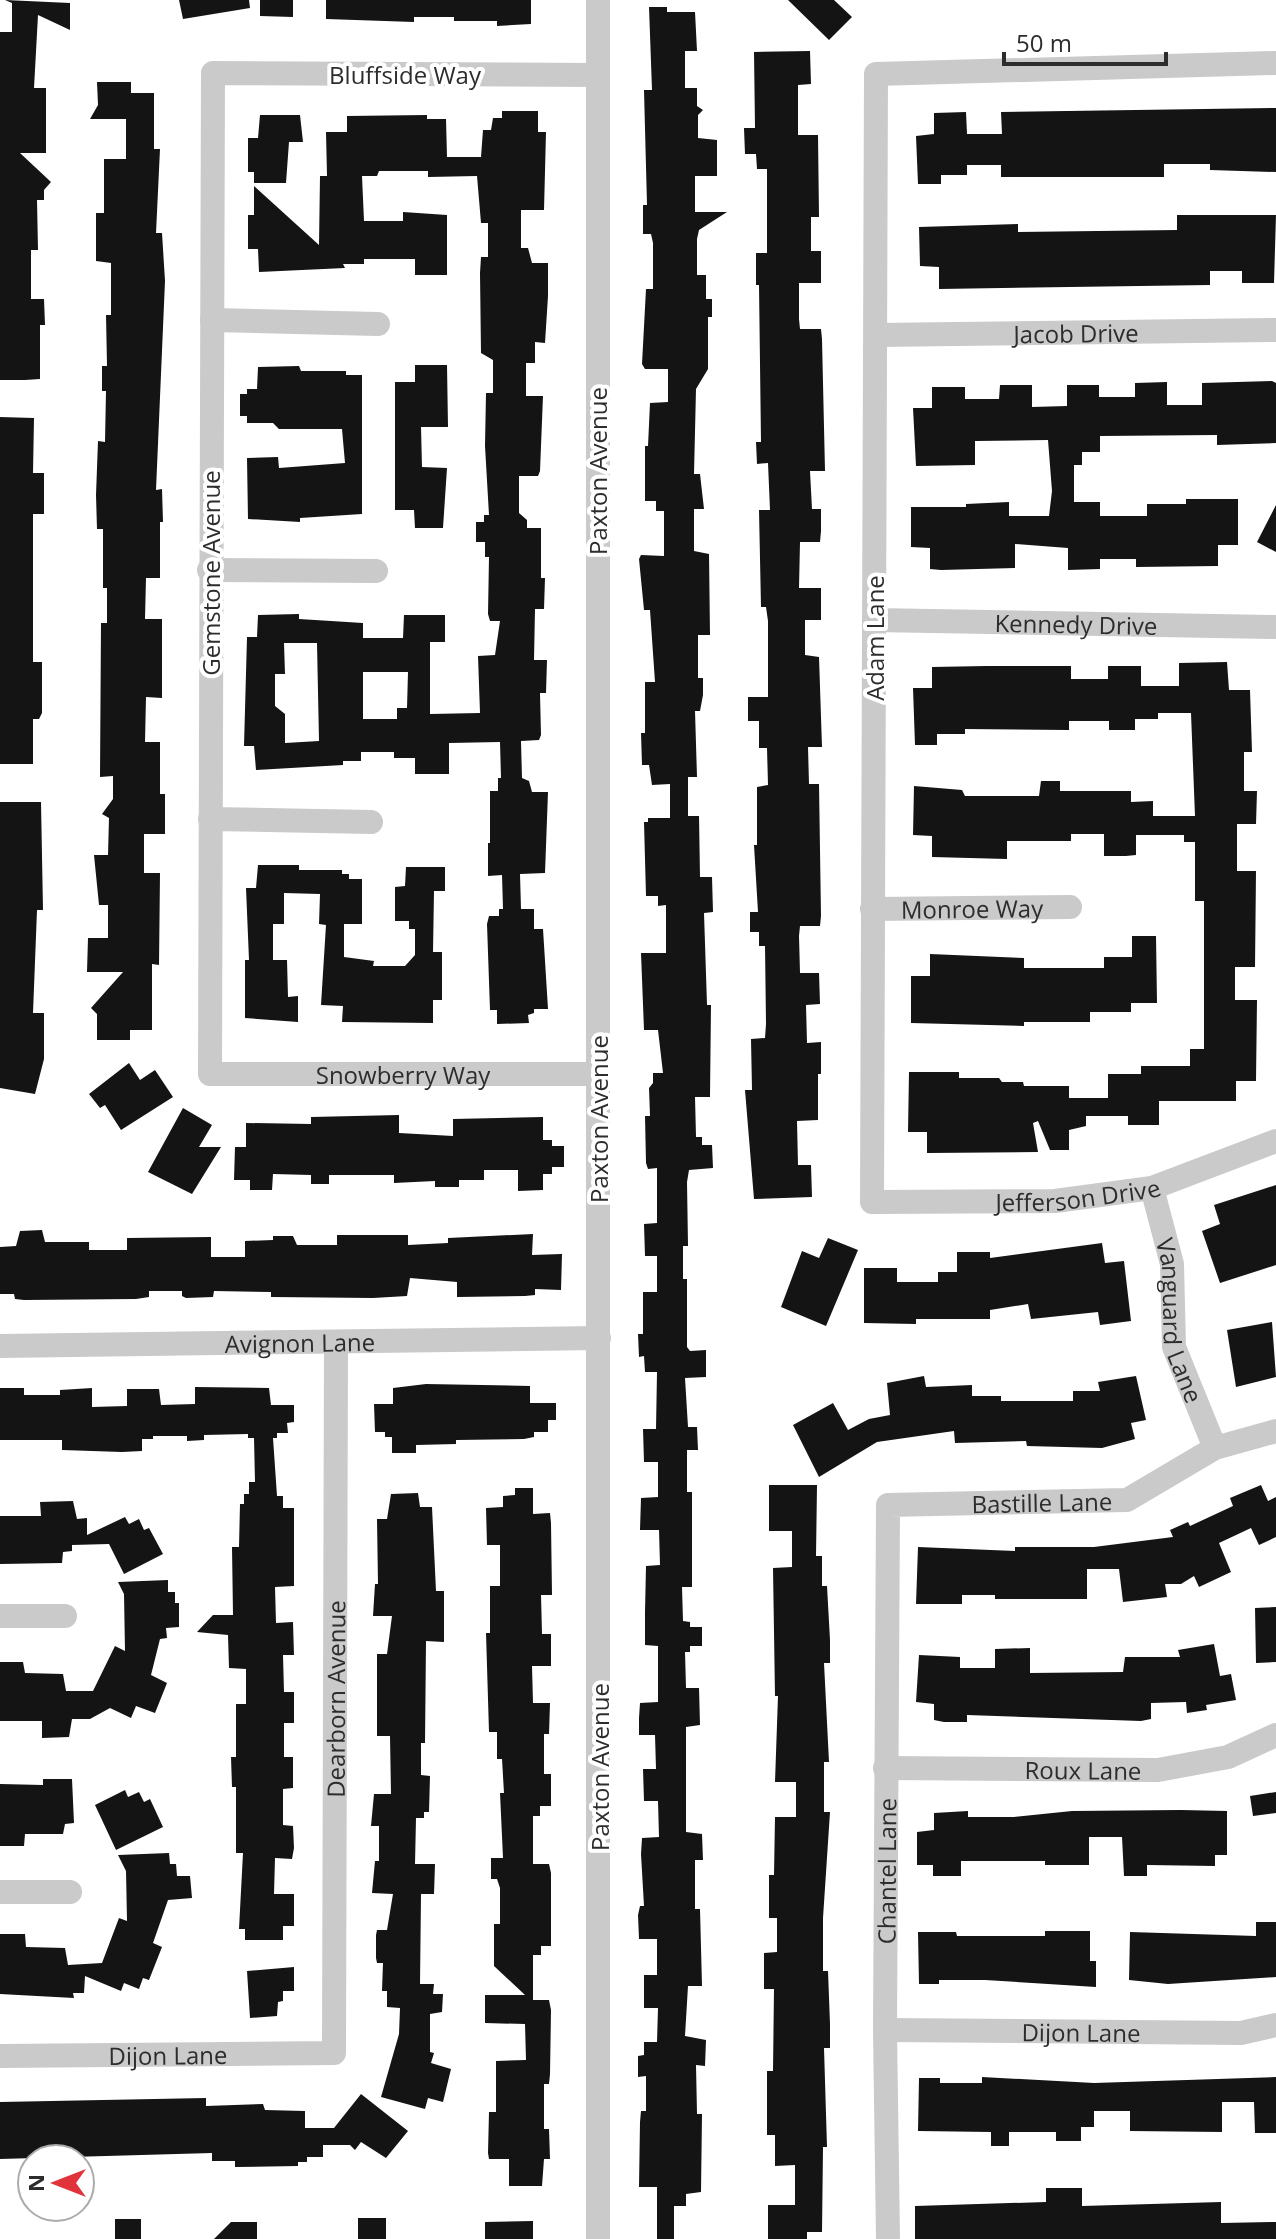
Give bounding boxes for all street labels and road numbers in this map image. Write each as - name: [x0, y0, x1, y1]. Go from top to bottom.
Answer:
- street label: Bluffside Way: [329, 58, 482, 91]
- street label: Jacob Drive: [1011, 315, 1139, 350]
- street label: Paxton Avenue: [581, 387, 614, 555]
- street label: Gemstone Avenue: [194, 470, 227, 676]
- street label: Adam Lane: [858, 575, 891, 701]
- street label: Kennedy Drive: [994, 606, 1158, 641]
- street label: Monroe Way: [901, 891, 1044, 925]
- street label: Paxton Avenue: [582, 1035, 615, 1203]
- street label: Snowberry Way: [316, 1058, 491, 1091]
- street label: Jefferson Drive: [993, 1170, 1165, 1218]
- street label: Vanguard Lane: [1149, 1234, 1211, 1407]
- street label: Avignon Lane: [225, 1324, 375, 1359]
- street label: Bastille Lane: [971, 1484, 1113, 1520]
- street label: Dearborn Avenue: [318, 1600, 352, 1798]
- street label: Paxton Avenue: [583, 1683, 616, 1851]
- street label: Roux Lane: [1024, 1753, 1142, 1786]
- street label: Chantel Lane: [869, 1798, 903, 1944]
- street label: Dijon Lane: [1021, 2015, 1141, 2049]
- street label: Dijon Lane: [108, 2037, 228, 2072]

